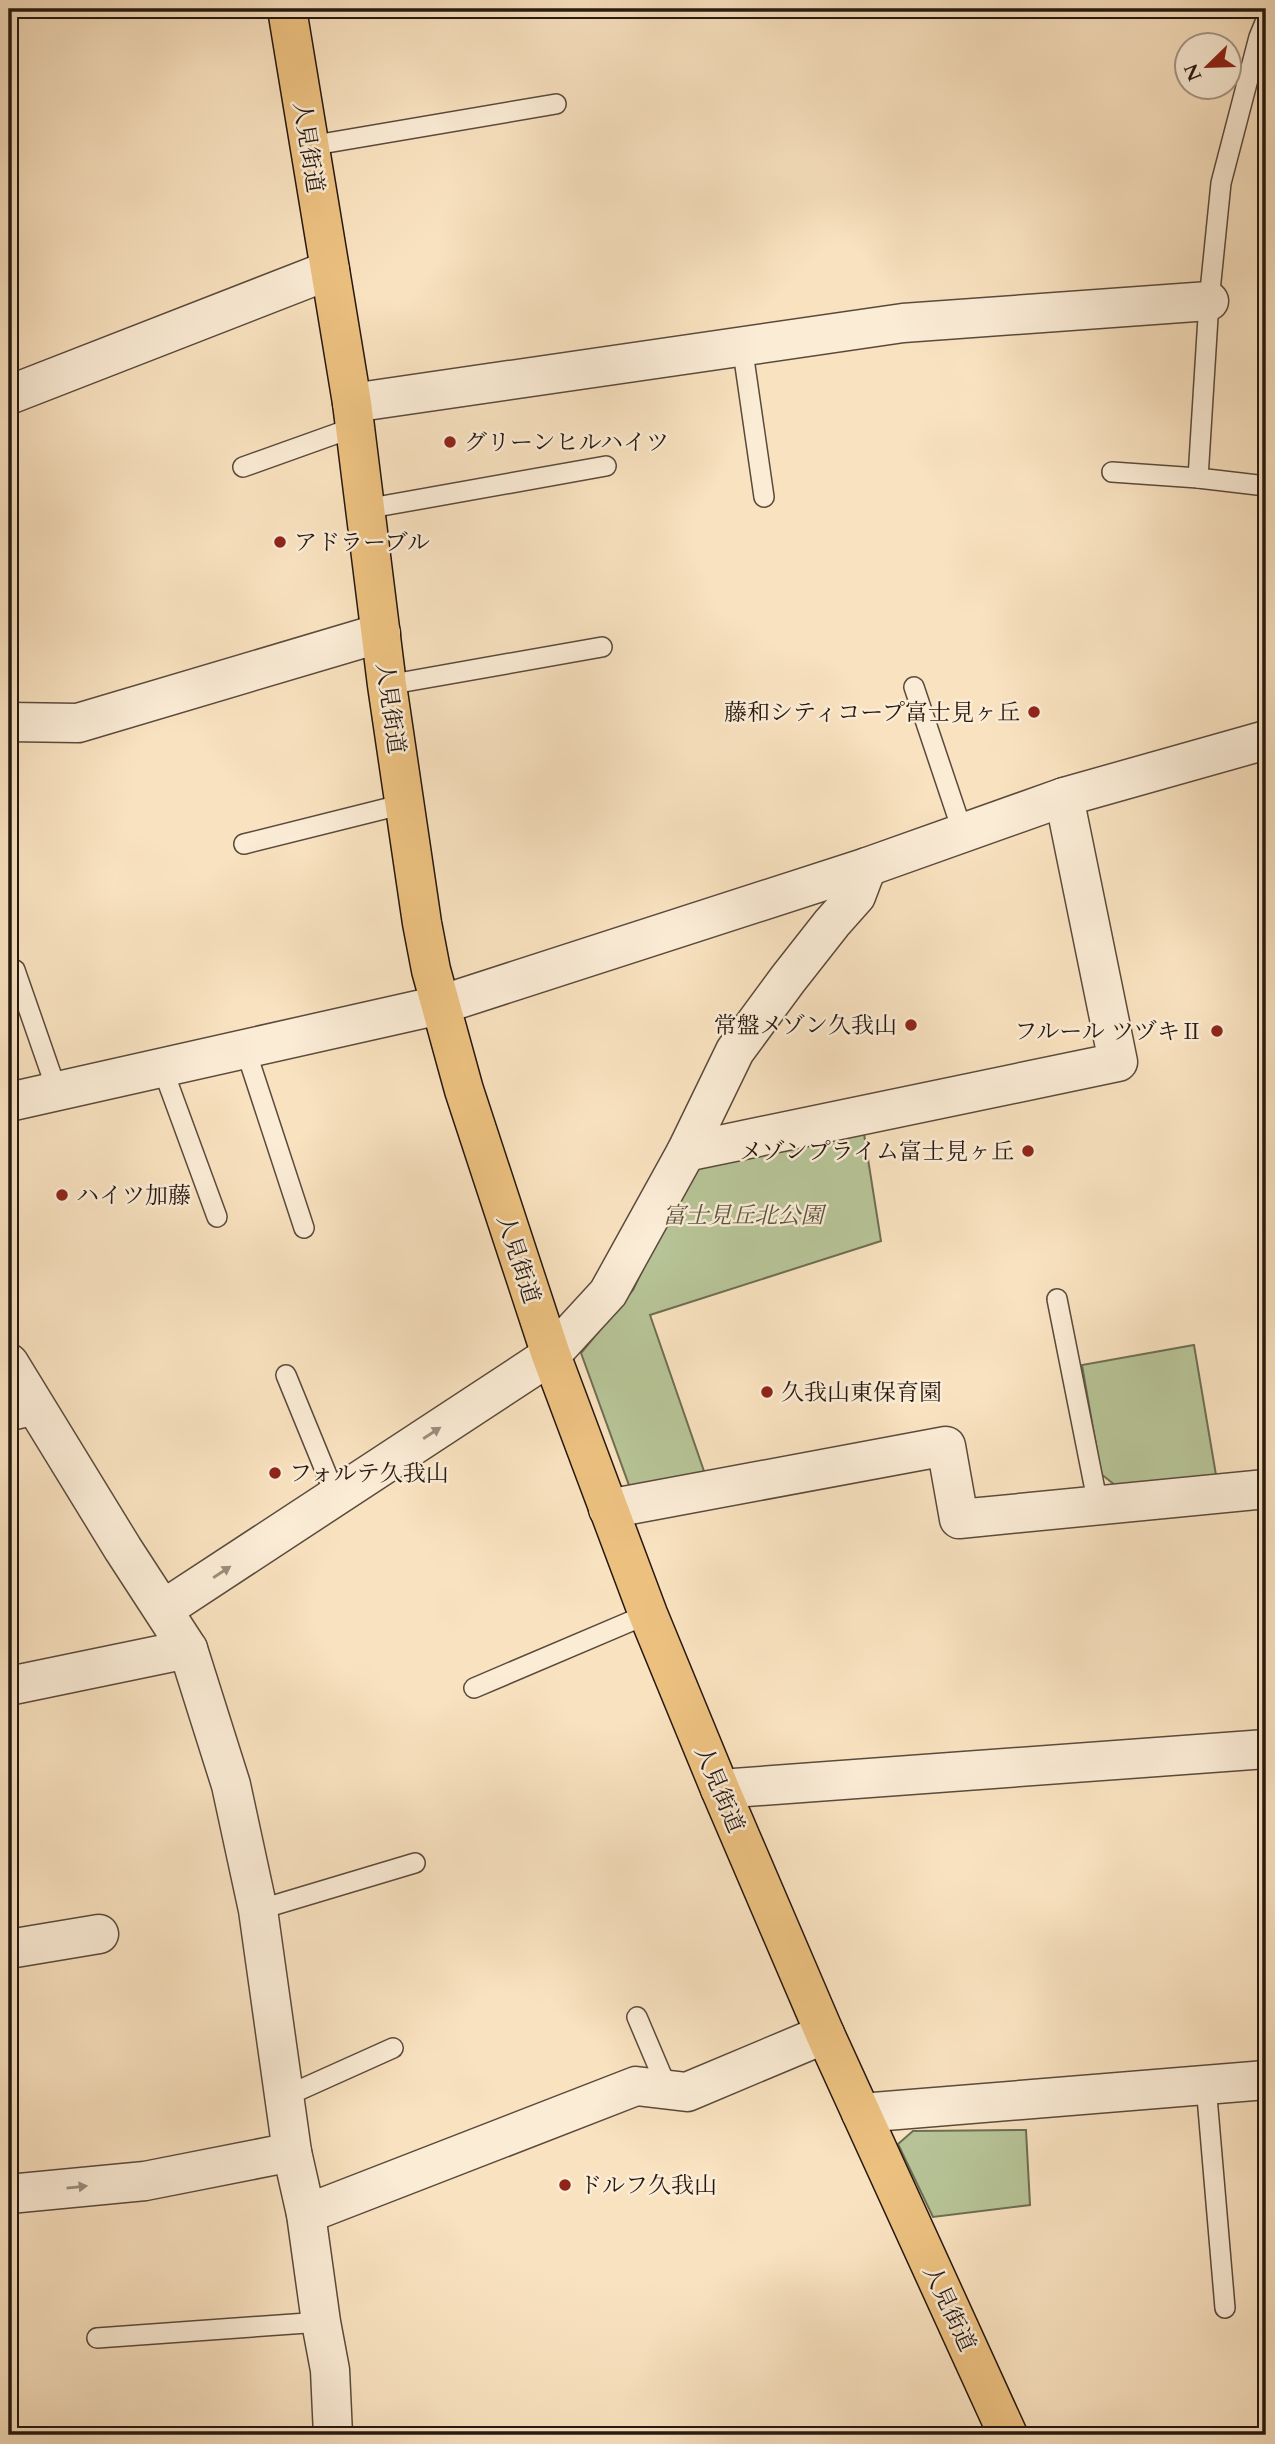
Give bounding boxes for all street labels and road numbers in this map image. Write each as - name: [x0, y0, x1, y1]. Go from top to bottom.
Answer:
- street label: 人見街道: [286, 99, 331, 195]
- street label: 人見街道: [369, 660, 412, 756]
- street label: 人見街道: [490, 1211, 547, 1308]
- street label: 人見街道: [687, 1741, 752, 1838]
- street label: 人見街道: [916, 2260, 983, 2356]

